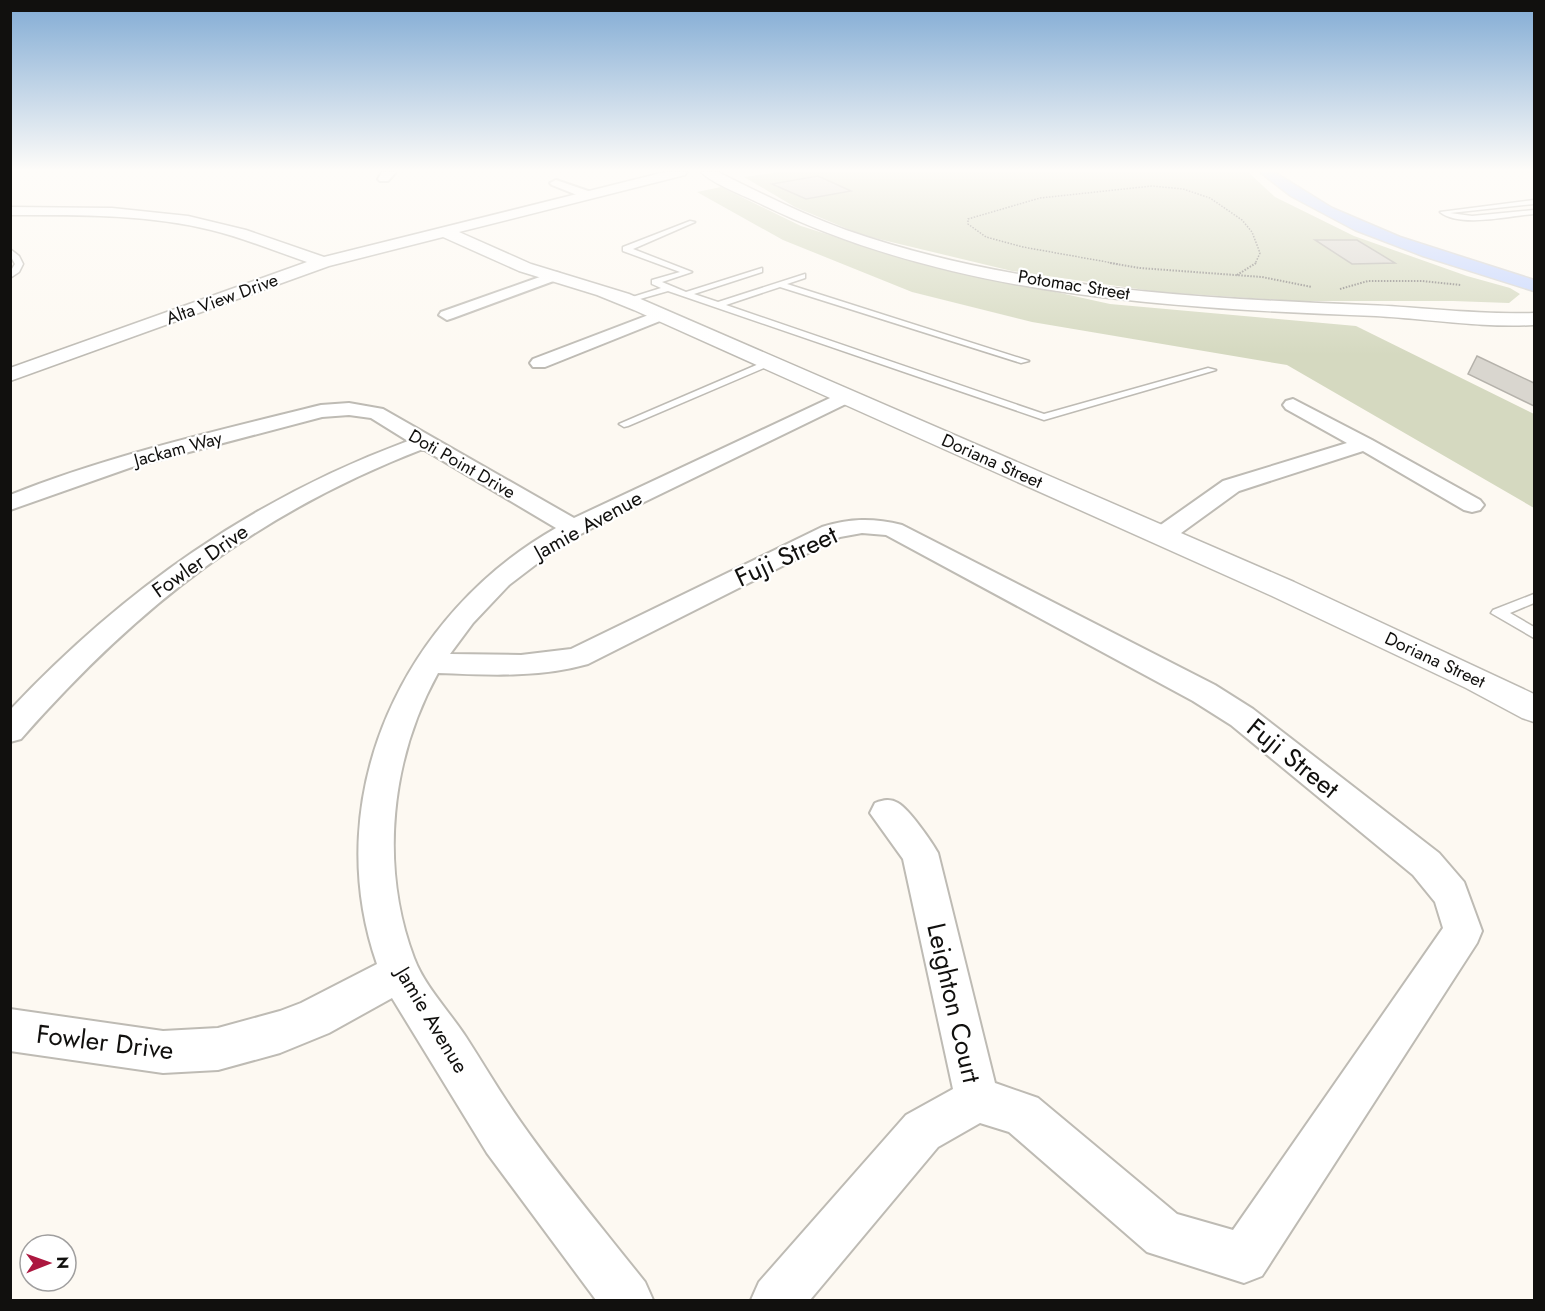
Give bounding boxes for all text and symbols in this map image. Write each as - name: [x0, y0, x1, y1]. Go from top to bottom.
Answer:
- street label: Potomac Street: [1016, 263, 1132, 307]
- street label: Alta View Drive: [162, 267, 282, 331]
- street label: Doti Point Drive: [404, 423, 520, 505]
- street label: Jackam Way: [129, 425, 225, 474]
- street label: Doriana Street: [937, 427, 1047, 495]
- street label: Jamie Avenue: [526, 483, 648, 569]
- street label: Fuji Street: [728, 515, 844, 596]
- street label: Fowler Drive: [146, 517, 254, 605]
- street label: Doriana Street: [1381, 625, 1490, 695]
- street label: Fuji Street: [1239, 709, 1348, 808]
- street label: Leighton Court: [917, 919, 991, 1087]
- street label: Jamie Avenue: [387, 958, 476, 1079]
- street label: Fowler Drive: [34, 1015, 176, 1069]
- north arrow: [18, 1233, 78, 1293]
- text: N: [51, 1256, 74, 1269]

